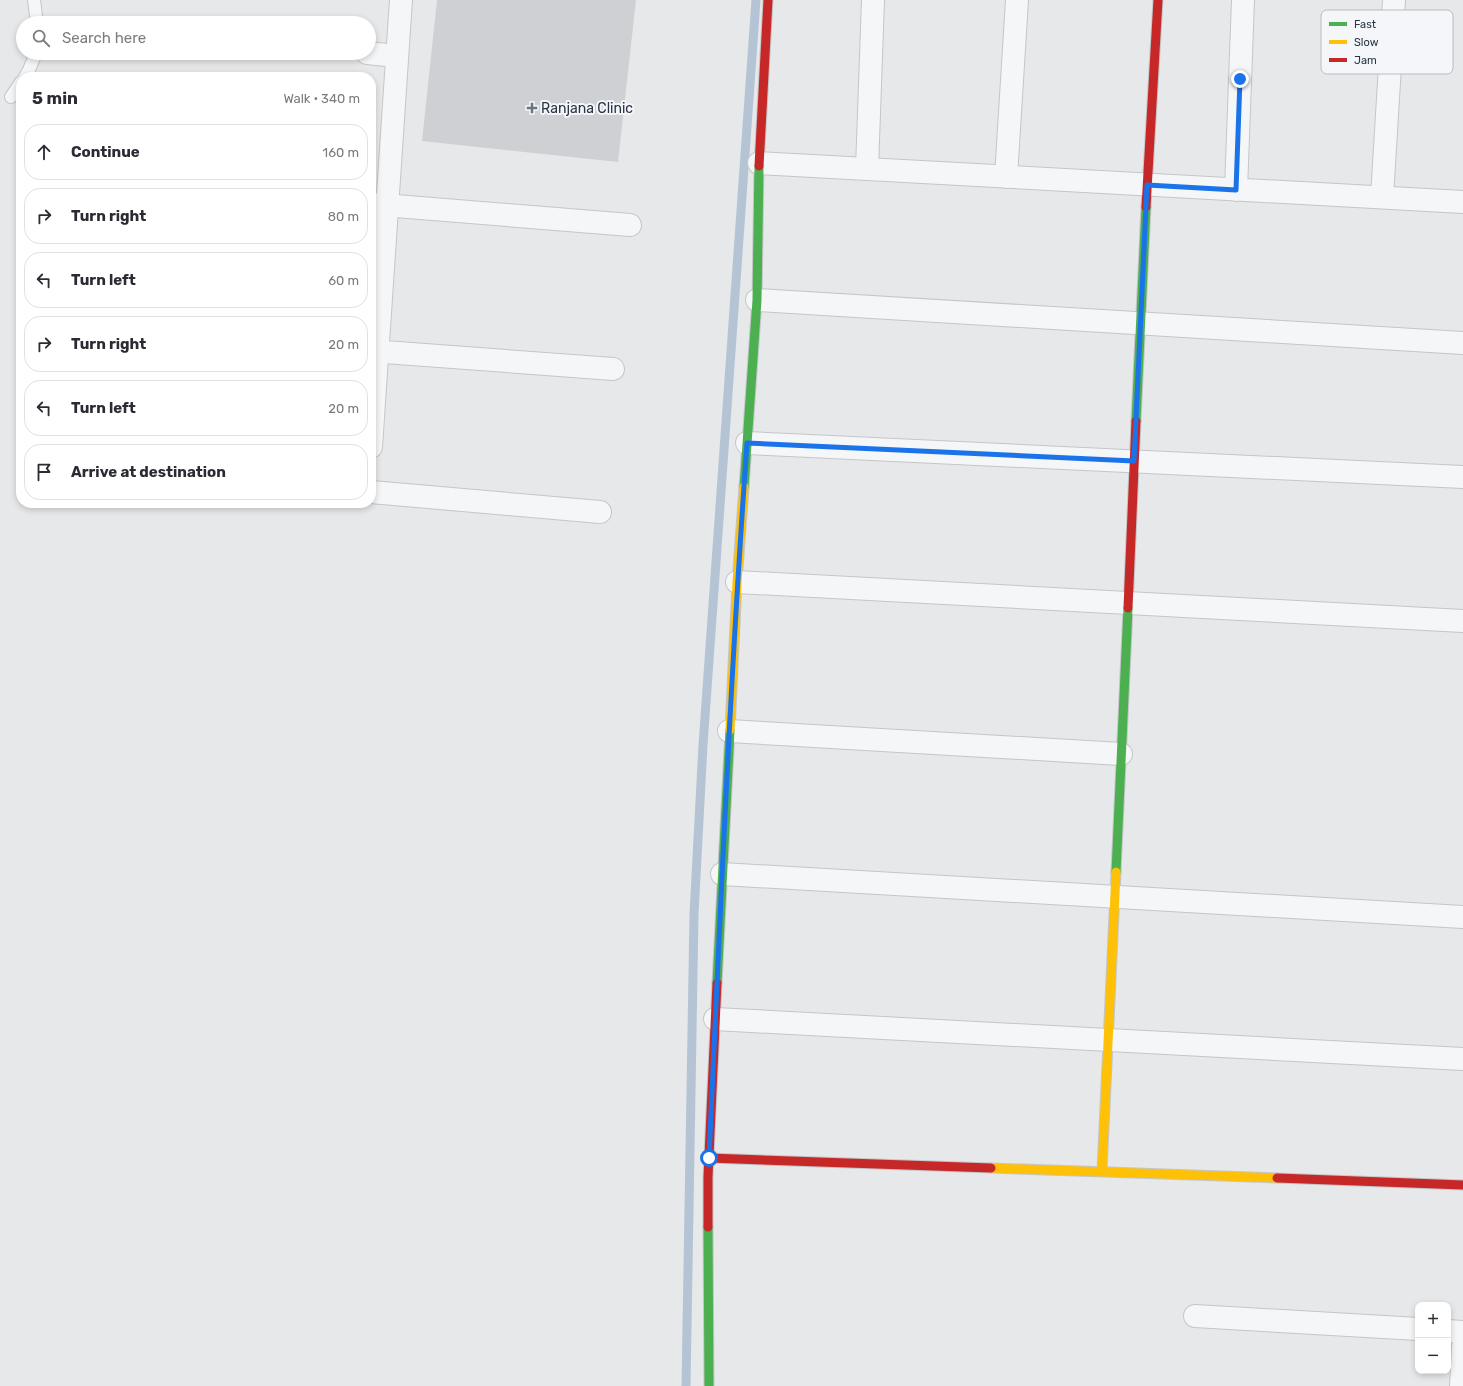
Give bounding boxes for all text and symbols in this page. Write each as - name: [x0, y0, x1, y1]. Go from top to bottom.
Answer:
- legend: [1321, 10, 1453, 74]
- search box: [16, 16, 376, 60]
- text: Fast: [1354, 18, 1377, 31]
- icon: search: [30, 27, 52, 49]
- text: Search here: [62, 29, 146, 47]
- text: Slow: [1354, 36, 1379, 49]
- text: Jam: [1354, 54, 1377, 67]
- route end: [1231, 70, 1249, 88]
- text: 5 min: [32, 88, 78, 108]
- text: Walk · 340 m: [283, 91, 360, 106]
- place label: Ranjana Clinic: [541, 100, 633, 117]
- marker: Ranjana Clinic: [526, 102, 538, 114]
- icon: ahead: [33, 141, 55, 163]
- text: Continue: [71, 143, 140, 161]
- text: 160 m: [323, 145, 359, 160]
- icon: right: [33, 205, 55, 227]
- text: Turn right: [71, 207, 146, 225]
- text: 80 m: [328, 209, 359, 224]
- icon: left: [33, 269, 55, 291]
- text: Turn left: [71, 271, 136, 289]
- text: 60 m: [328, 273, 359, 288]
- icon: right: [33, 333, 55, 355]
- text: Turn right: [71, 335, 146, 353]
- text: 20 m: [328, 337, 359, 352]
- icon: left: [33, 397, 55, 419]
- text: Turn left: [71, 399, 136, 417]
- text: 20 m: [328, 401, 359, 416]
- icon: arrive: [33, 461, 55, 483]
- text: Arrive at destination: [71, 463, 226, 481]
- route start: [700, 1149, 718, 1167]
- map controls: [1415, 1302, 1451, 1374]
- button: +: [1415, 1302, 1451, 1338]
- button: −: [1415, 1338, 1451, 1374]

